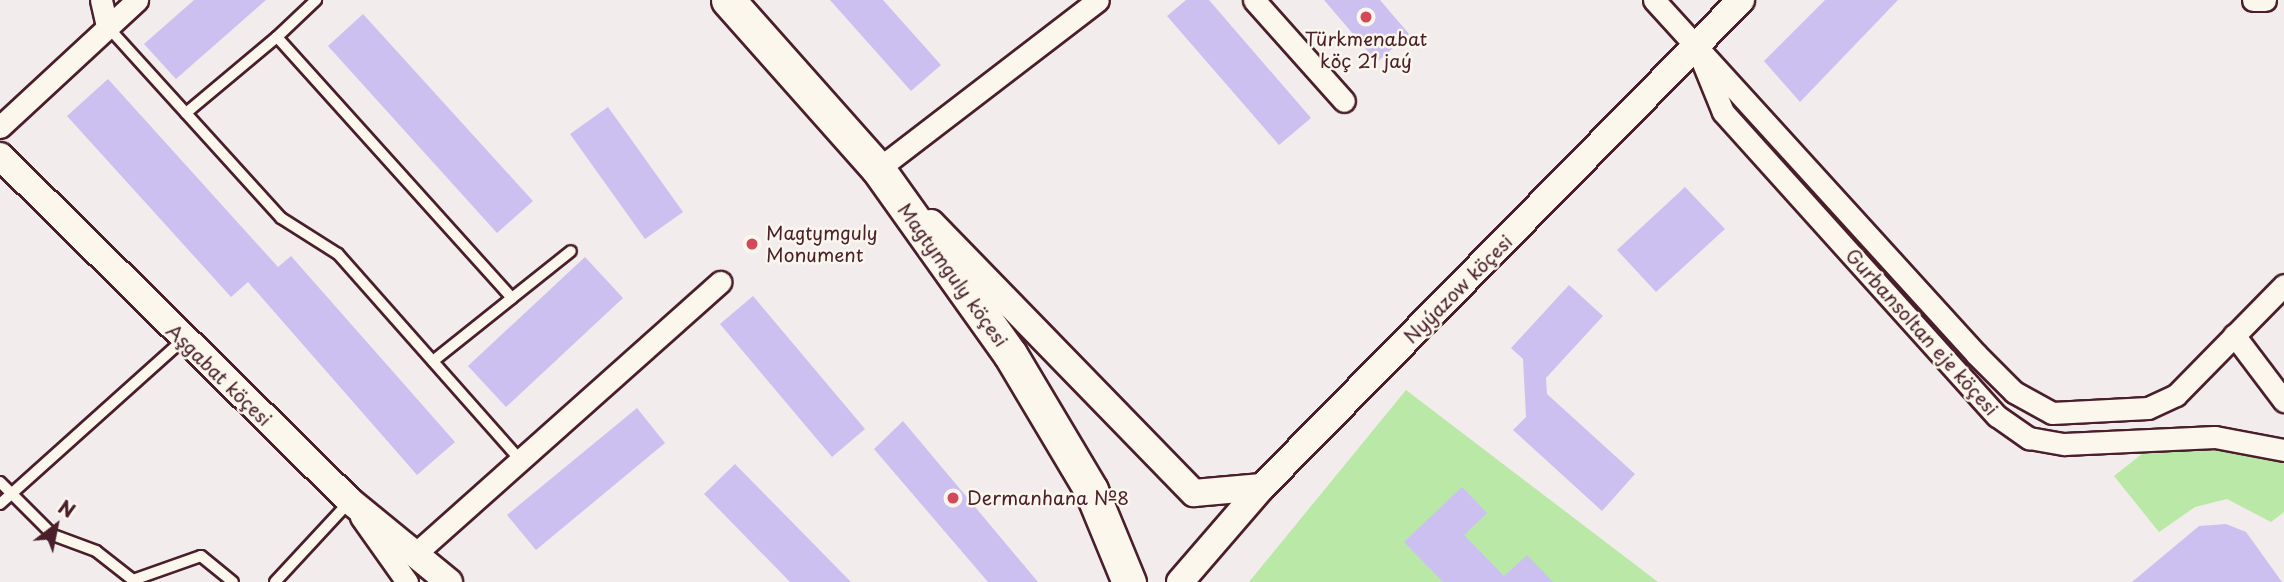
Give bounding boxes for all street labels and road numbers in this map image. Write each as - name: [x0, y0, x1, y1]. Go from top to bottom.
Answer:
- street label: Magtymguly köçesi: [893, 199, 1013, 351]
- street label: Nyýazow köçesi: [1399, 230, 1517, 348]
- street label: Gurbansoltan eje köçesi: [1840, 243, 2004, 421]
- street label: Aşgabat köçesi: [161, 319, 277, 431]

